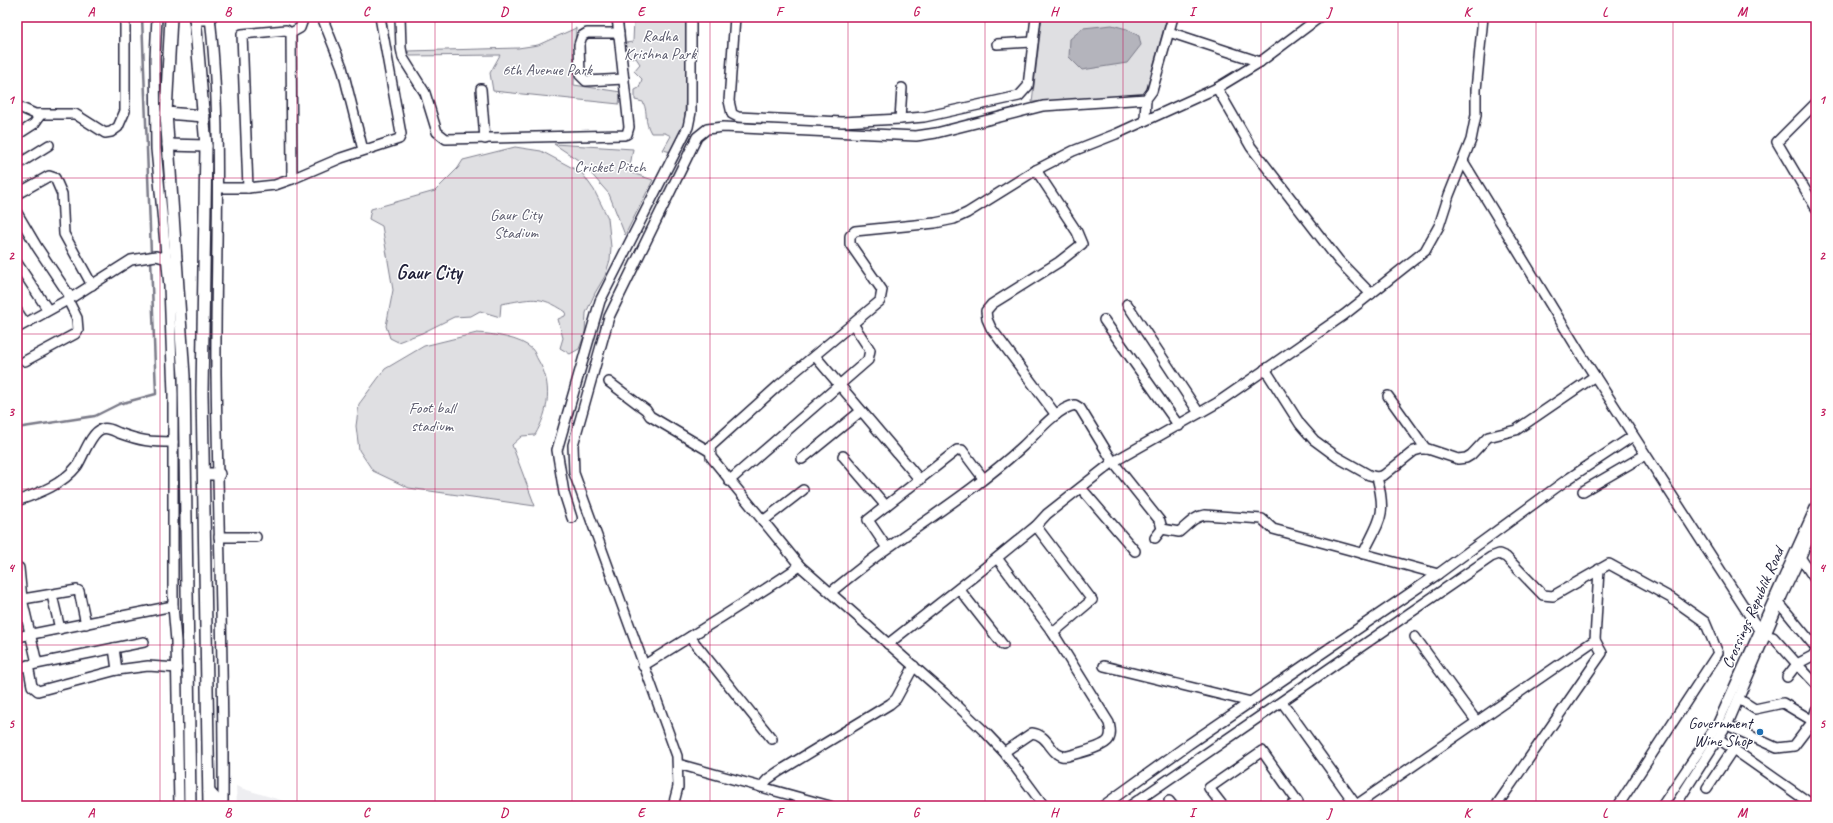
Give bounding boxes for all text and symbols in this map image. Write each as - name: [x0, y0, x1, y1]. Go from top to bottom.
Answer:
- text: A: [88, 4, 96, 20]
- text: B: [225, 4, 233, 20]
- text: C: [363, 4, 371, 20]
- text: D: [500, 4, 509, 20]
- text: E: [638, 4, 647, 20]
- text: F: [776, 4, 785, 20]
- text: G: [913, 4, 921, 20]
- text: H: [1050, 4, 1060, 20]
- text: I: [1189, 4, 1198, 20]
- text: J: [1326, 4, 1333, 20]
- text: K: [1464, 4, 1474, 20]
- text: L: [1602, 4, 1609, 20]
- text: M: [1737, 4, 1748, 20]
- park label: Radha Krishna Park: [624, 26, 697, 64]
- park label: 6th Avenue Park: [502, 60, 593, 80]
- text: 1: [8, 92, 16, 108]
- text: 1: [1819, 92, 1827, 108]
- park label: Cricket Pitch: [574, 157, 647, 177]
- park label: Gaur City Stadium: [490, 205, 543, 243]
- text: 2: [8, 248, 15, 264]
- text: 2: [1819, 248, 1826, 264]
- district label: Gaur City: [396, 260, 464, 285]
- park label: Foot ball stadium: [409, 398, 458, 436]
- text: 3: [8, 404, 15, 420]
- text: 3: [1819, 404, 1826, 420]
- street label: Crossings Republik Road: [1717, 542, 1790, 672]
- text: 4: [8, 560, 16, 576]
- text: 4: [1819, 560, 1827, 576]
- place label: Government Wine Shop: [1688, 713, 1755, 751]
- text: 5: [8, 716, 15, 732]
- text: 5: [1819, 716, 1826, 732]
- marker: Government Wine Shop: [1755, 727, 1765, 737]
- text: A: [88, 805, 96, 821]
- text: B: [225, 805, 233, 821]
- text: C: [363, 805, 371, 821]
- text: D: [500, 805, 509, 821]
- text: E: [638, 805, 647, 821]
- text: F: [776, 805, 785, 821]
- text: G: [913, 805, 921, 821]
- text: H: [1050, 805, 1060, 821]
- text: I: [1189, 805, 1198, 821]
- text: J: [1326, 805, 1333, 821]
- text: K: [1464, 805, 1474, 821]
- text: L: [1602, 805, 1609, 821]
- text: M: [1737, 805, 1748, 821]

